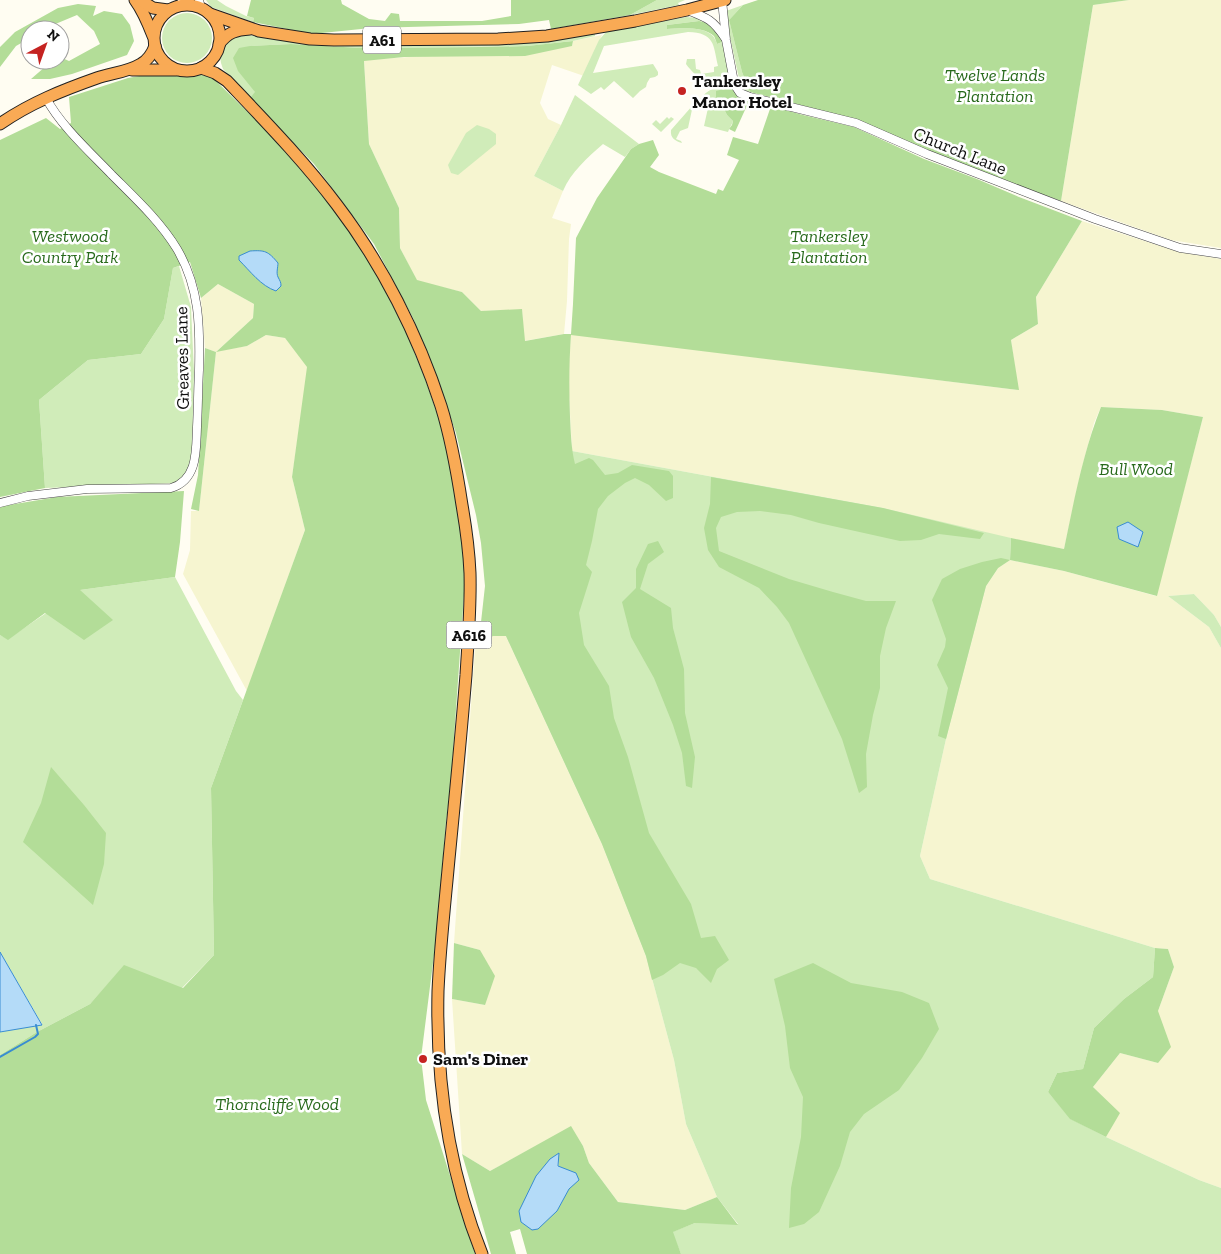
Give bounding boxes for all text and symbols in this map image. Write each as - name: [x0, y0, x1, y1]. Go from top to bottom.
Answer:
- north arrow: [20, 20, 70, 70]
- text: N: [44, 26, 63, 46]
- road number: A61: [363, 26, 401, 54]
- park label: Twelve Lands Plantation: [945, 64, 1045, 107]
- place label: Tankersley Manor Hotel: [692, 70, 792, 113]
- marker: Tankersley Manor Hotel: [676, 85, 688, 97]
- street label: Church Lane: [910, 122, 1010, 180]
- park label: Westwood Country Park: [22, 225, 118, 268]
- park label: Tankersley Plantation: [790, 225, 868, 268]
- street label: Greaves Lane: [170, 306, 194, 410]
- park label: Bull Wood: [1099, 458, 1173, 480]
- road number: A616: [446, 622, 492, 648]
- place label: Sam's Diner: [433, 1048, 528, 1070]
- marker: Sam's Diner: [417, 1053, 429, 1065]
- park label: Thorncliffe Wood: [215, 1093, 339, 1115]

